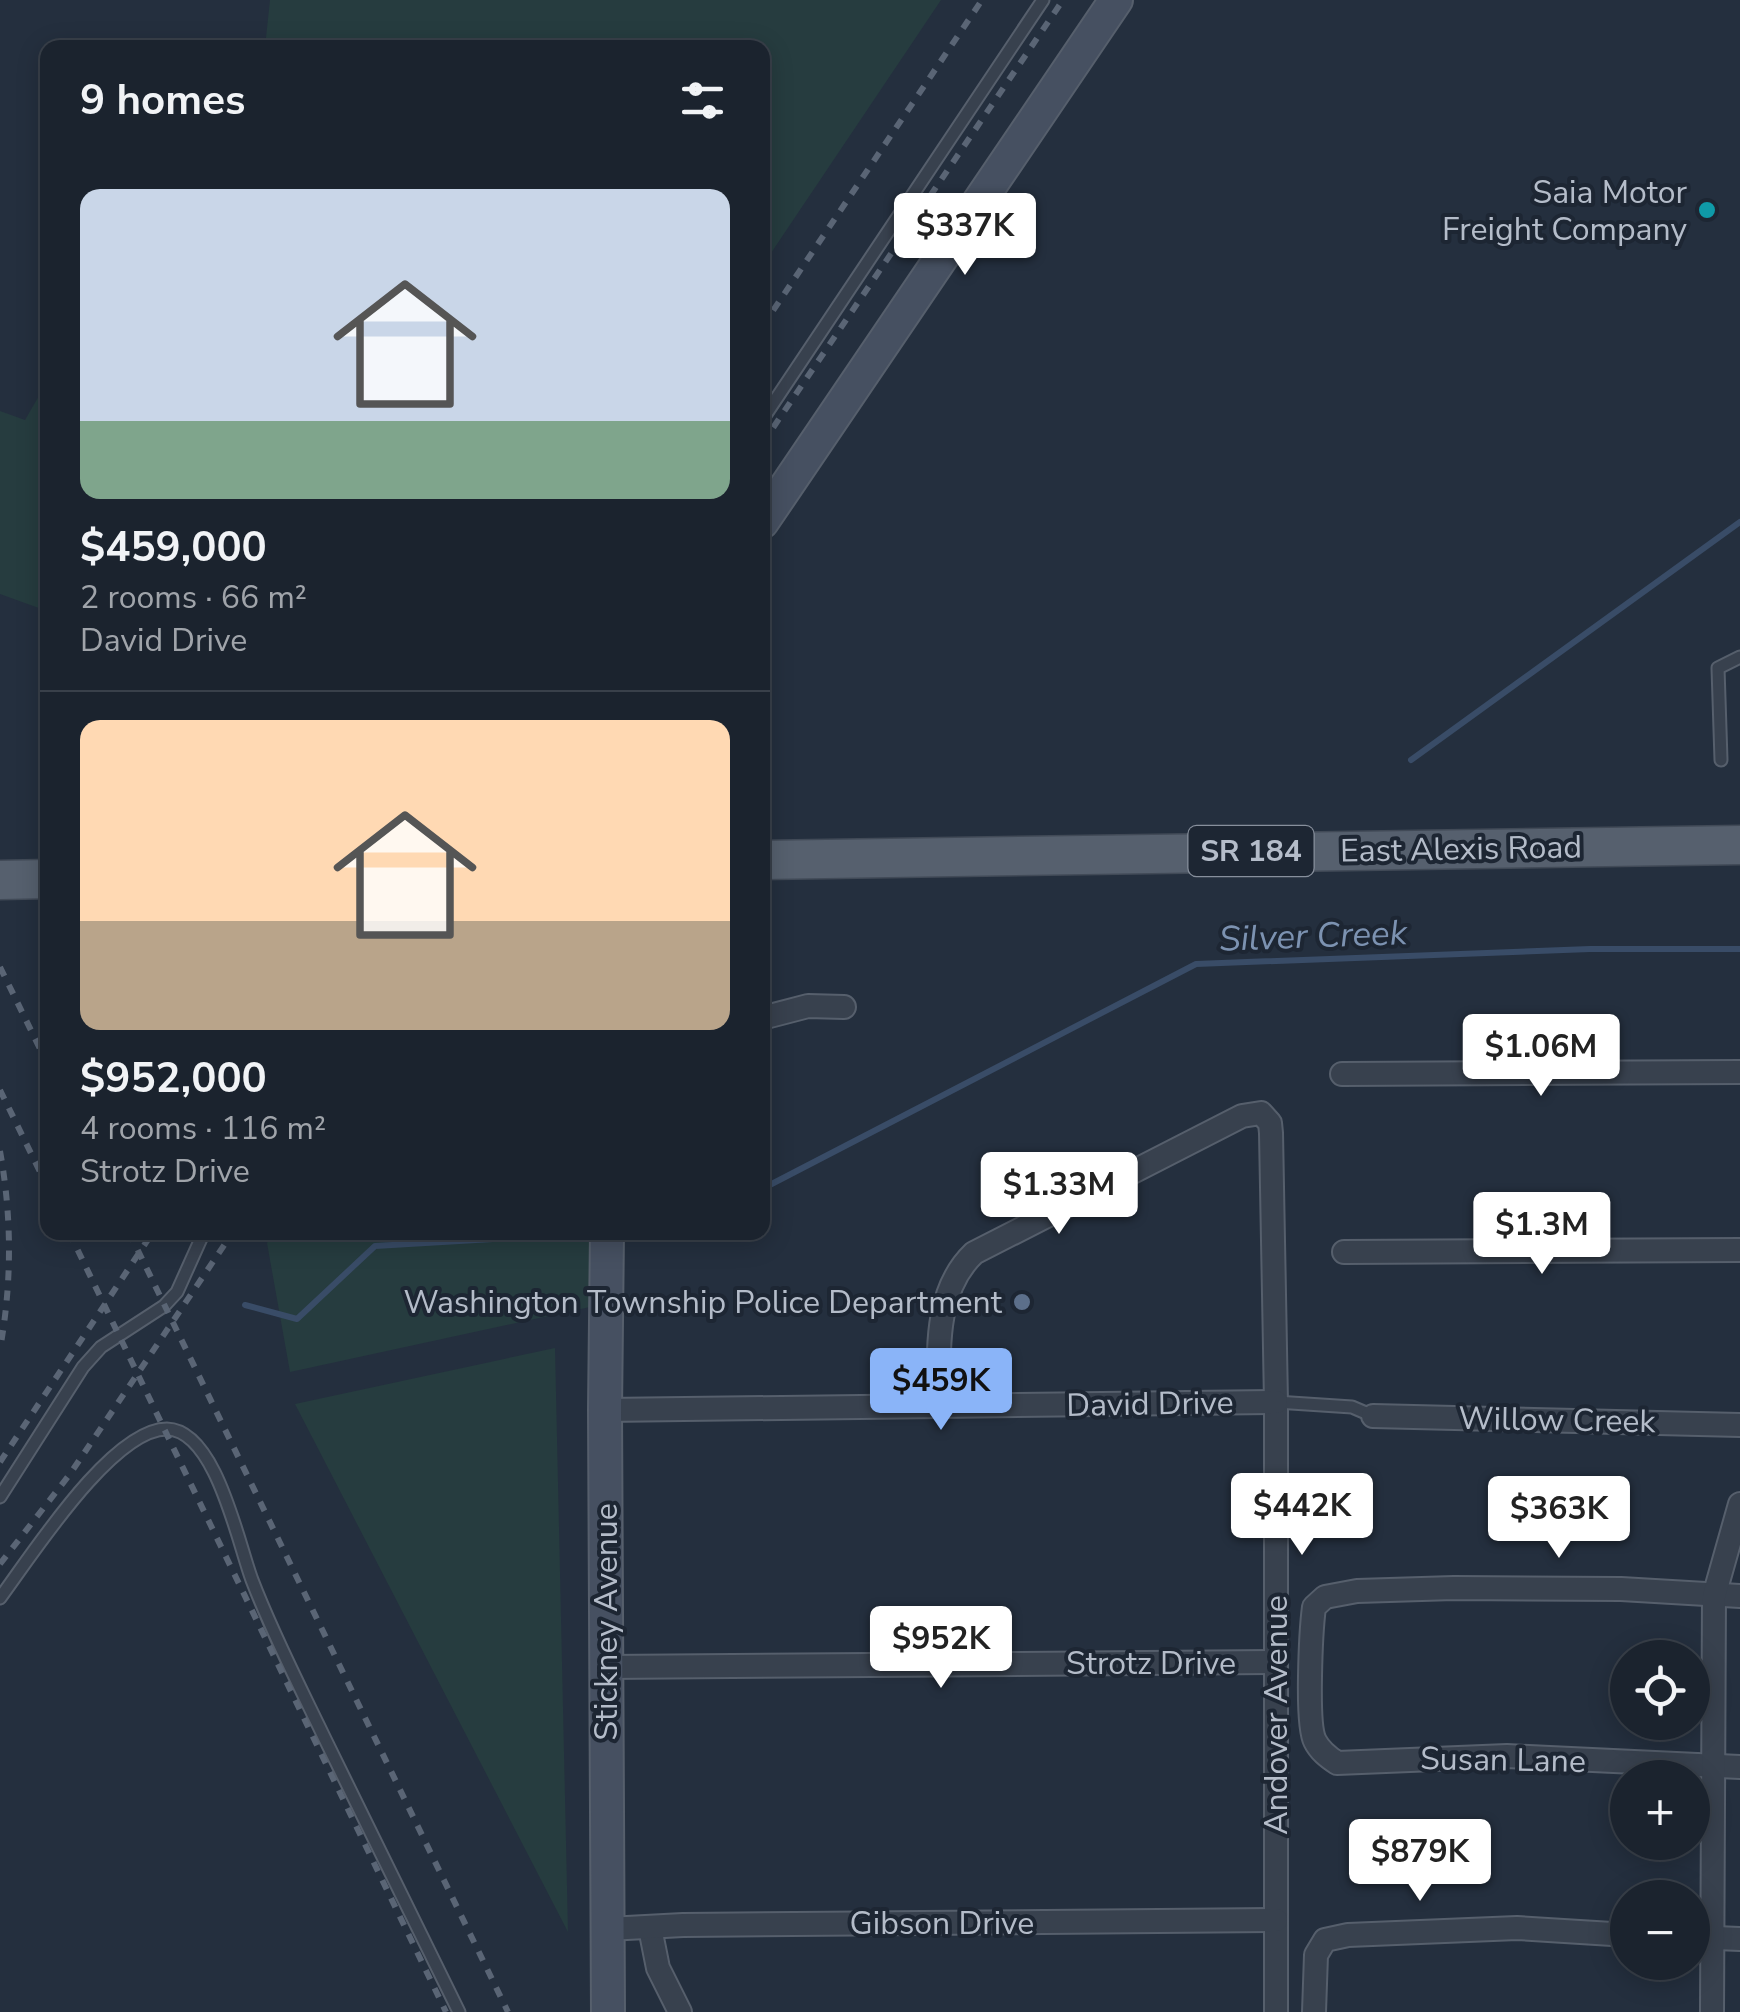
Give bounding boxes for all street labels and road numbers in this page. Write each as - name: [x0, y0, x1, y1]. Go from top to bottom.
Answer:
- street label: East Alexis Road: [1340, 825, 1582, 873]
- road number: SR 184: [1188, 826, 1314, 876]
- street label: David Drive: [1066, 1381, 1234, 1427]
- street label: Willow Creek: [1458, 1397, 1657, 1443]
- street label: Stickney Avenue: [585, 1503, 628, 1741]
- street label: Andover Avenue: [1255, 1595, 1298, 1835]
- street label: Strotz Drive: [1066, 1642, 1236, 1685]
- street label: Susan Lane: [1420, 1737, 1586, 1783]
- street label: Gibson Drive: [850, 1902, 1034, 1945]

